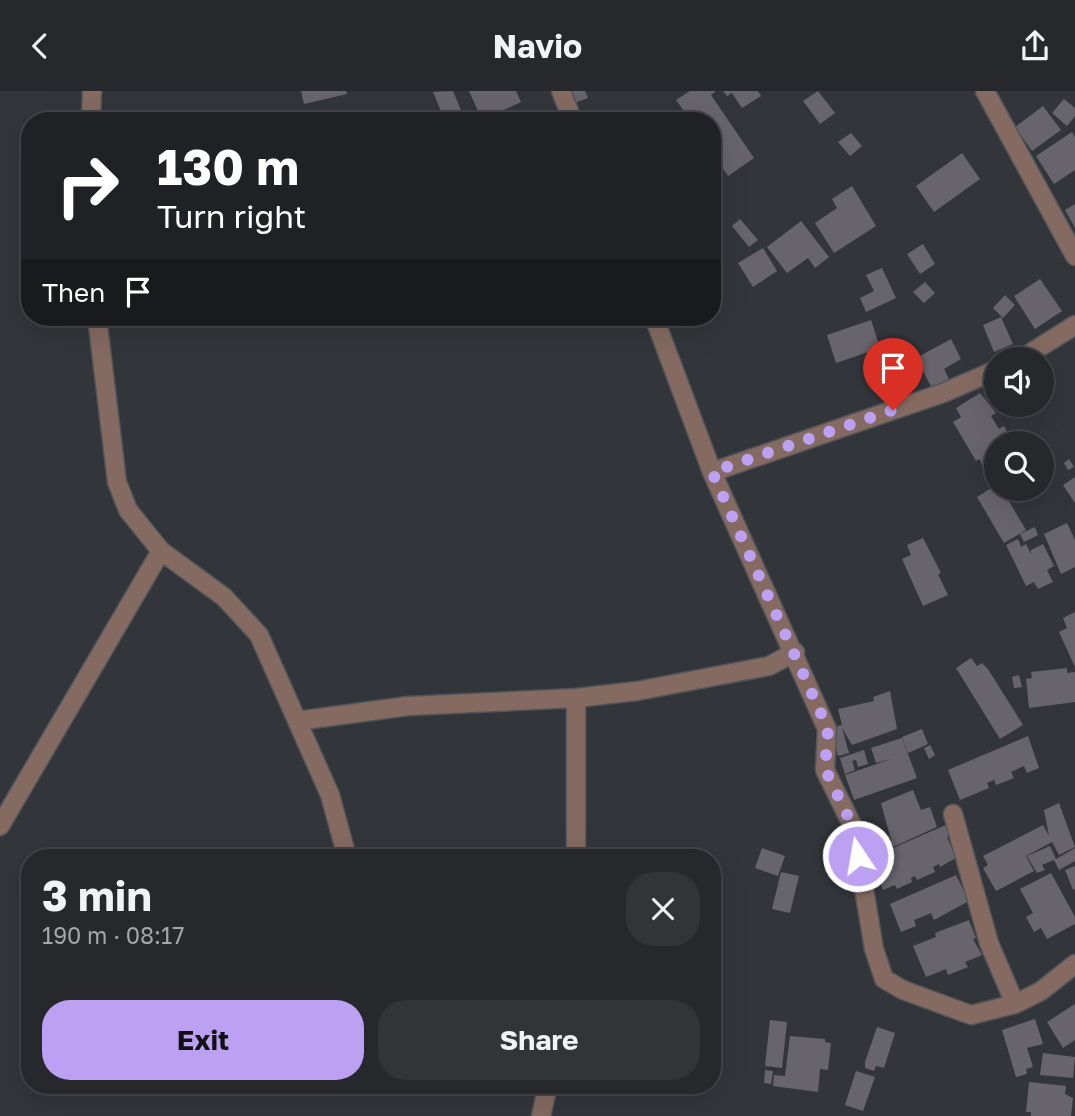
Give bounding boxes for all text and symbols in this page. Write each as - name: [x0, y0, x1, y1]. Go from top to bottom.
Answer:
- icon: back: [21, 27, 59, 65]
- text: Navio: [493, 27, 582, 65]
- icon: share: [1016, 27, 1054, 65]
- text: 130 m: [157, 137, 299, 196]
- icon: right: [42, 140, 133, 231]
- text: Turn right: [157, 197, 306, 235]
- icon: arrive: [119, 273, 157, 311]
- text: Then: [42, 277, 105, 308]
- pin: [863, 338, 923, 410]
- map controls: [984, 347, 1054, 501]
- button: sound: [984, 347, 1054, 417]
- icon: arrive: [874, 349, 912, 387]
- button: search: [984, 431, 1054, 501]
- position arrow: [821, 819, 895, 893]
- text: 3 min: [42, 870, 152, 920]
- button: close: [626, 872, 700, 946]
- text: 190 m · 08:17: [42, 921, 184, 949]
- button: Exit: [42, 1000, 364, 1080]
- button: Share: [378, 1000, 700, 1080]

